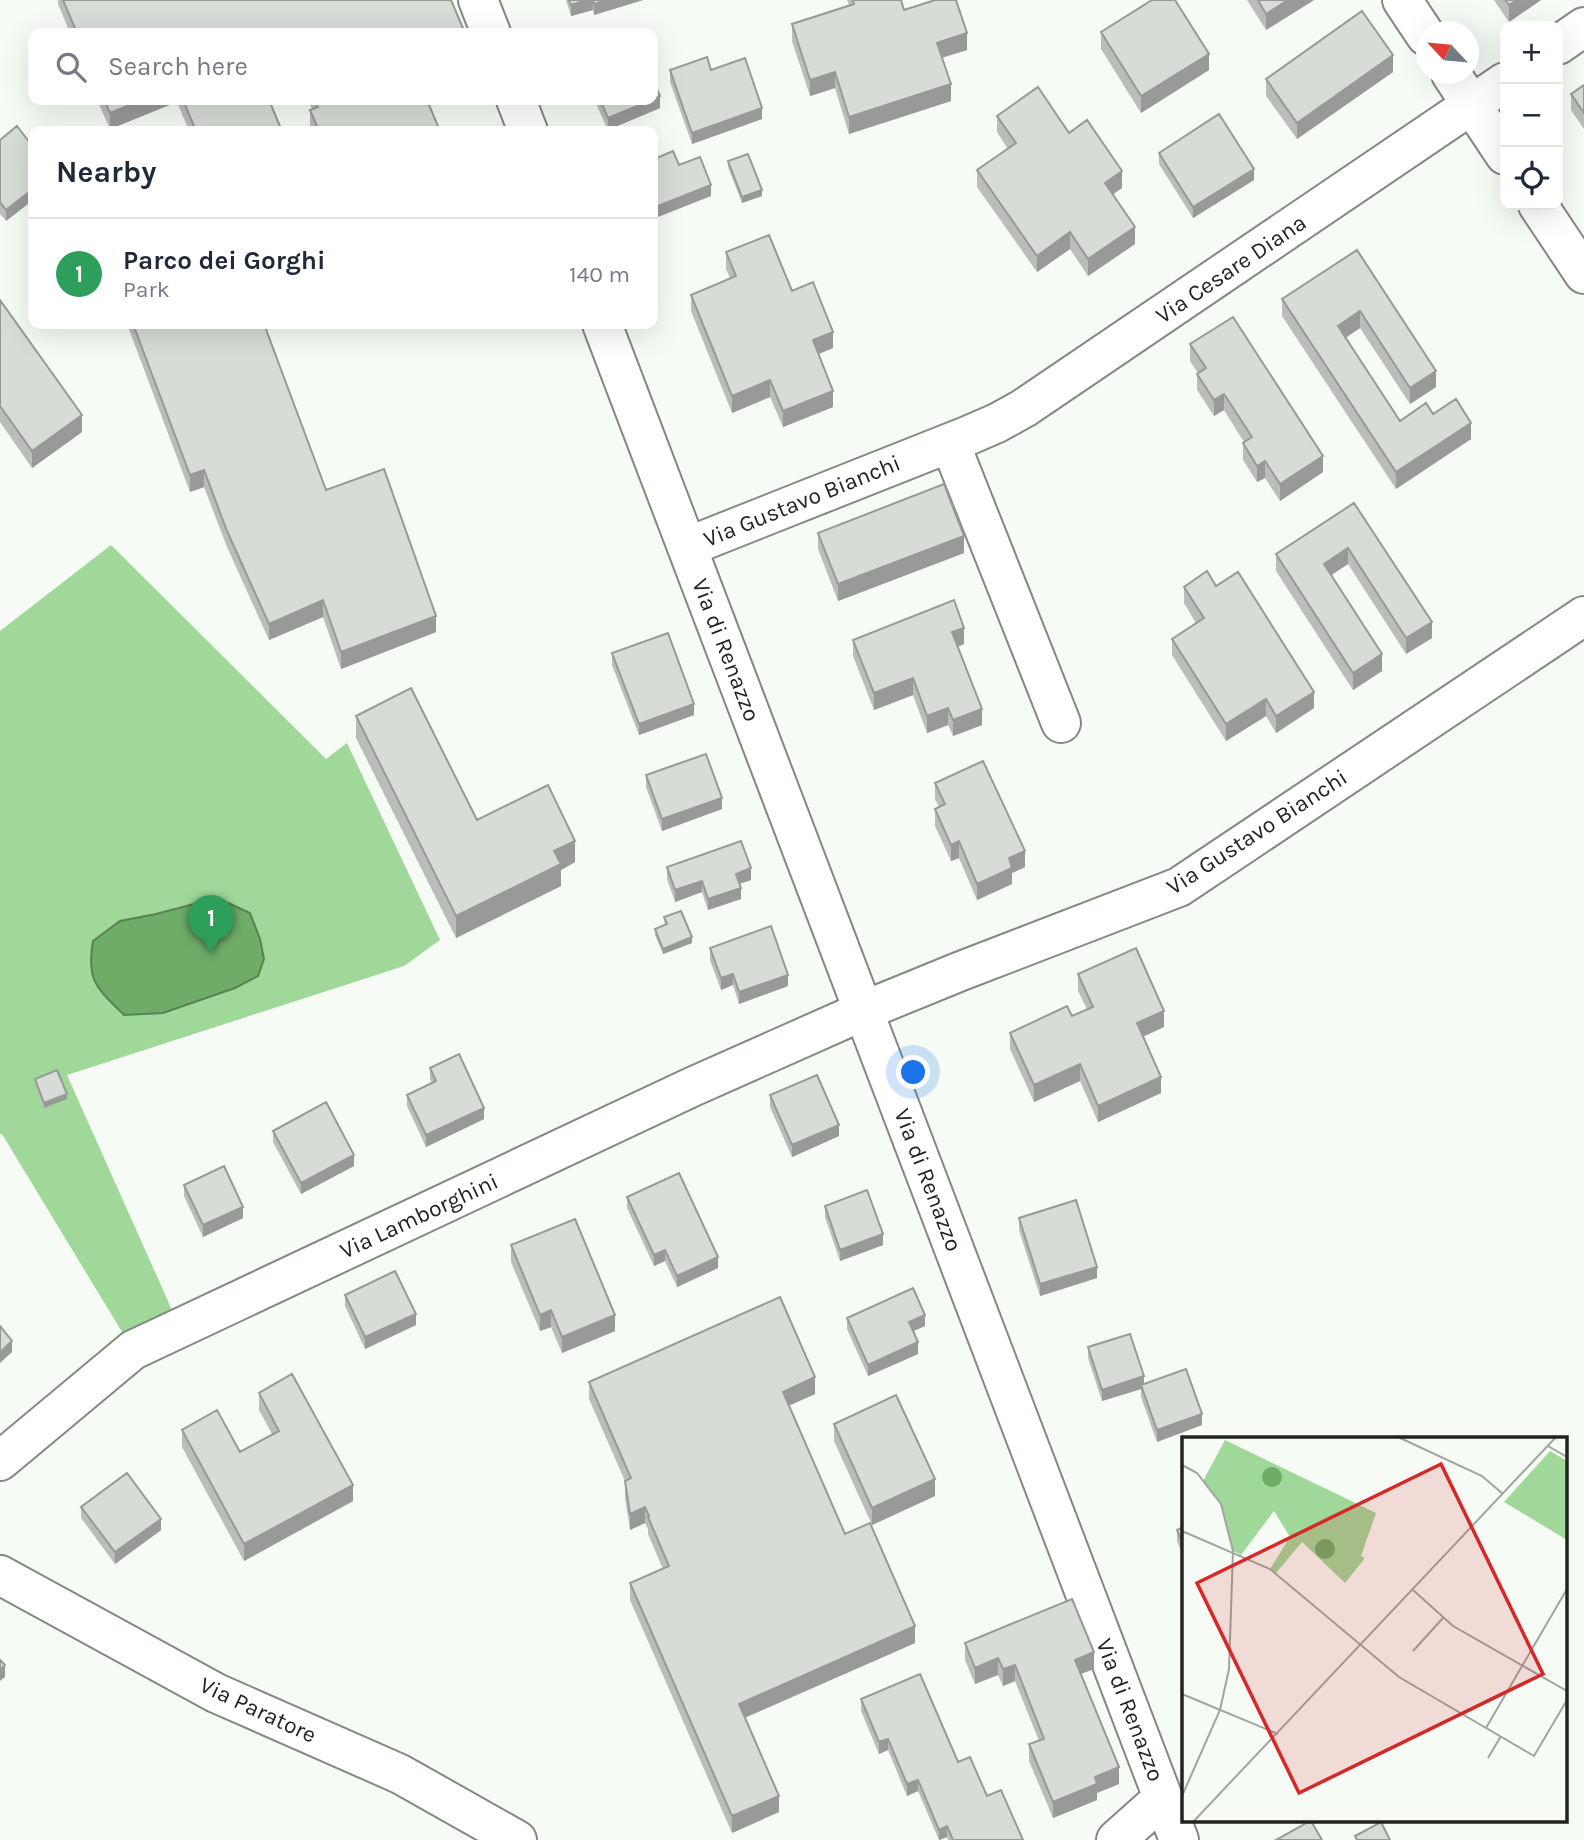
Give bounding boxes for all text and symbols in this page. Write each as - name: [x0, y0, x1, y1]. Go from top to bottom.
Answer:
- north arrow: [1416, 21, 1479, 84]
- map controls: [1500, 21, 1563, 210]
- button: +: [1500, 21, 1563, 84]
- search box: [28, 28, 658, 105]
- icon: search: [52, 48, 90, 86]
- text: Search here: [108, 51, 248, 82]
- button: −: [1500, 84, 1563, 147]
- button: locate: [1500, 147, 1563, 210]
- text: Nearby: [56, 154, 156, 190]
- street label: Via Cesare Diana: [1151, 209, 1311, 329]
- text: Parco dei Gorghi: [123, 245, 326, 276]
- text: 1: [75, 261, 83, 288]
- text: 140 m: [569, 261, 630, 288]
- text: Park: [123, 276, 170, 303]
- street label: Via Gustavo Bianchi: [700, 449, 904, 553]
- street label: Via di Renazzo: [686, 575, 766, 725]
- street label: Via Gustavo Bianchi: [1162, 764, 1352, 900]
- pin: 1: [188, 895, 234, 953]
- your location: [896, 1055, 930, 1089]
- street label: Via di Renazzo: [888, 1105, 968, 1255]
- street label: Via Lamborghini: [336, 1168, 502, 1264]
- inset map: [1182, 1437, 1566, 1822]
- street label: Via di Renazzo: [1090, 1635, 1170, 1785]
- street label: Via Paratore: [195, 1671, 321, 1749]

